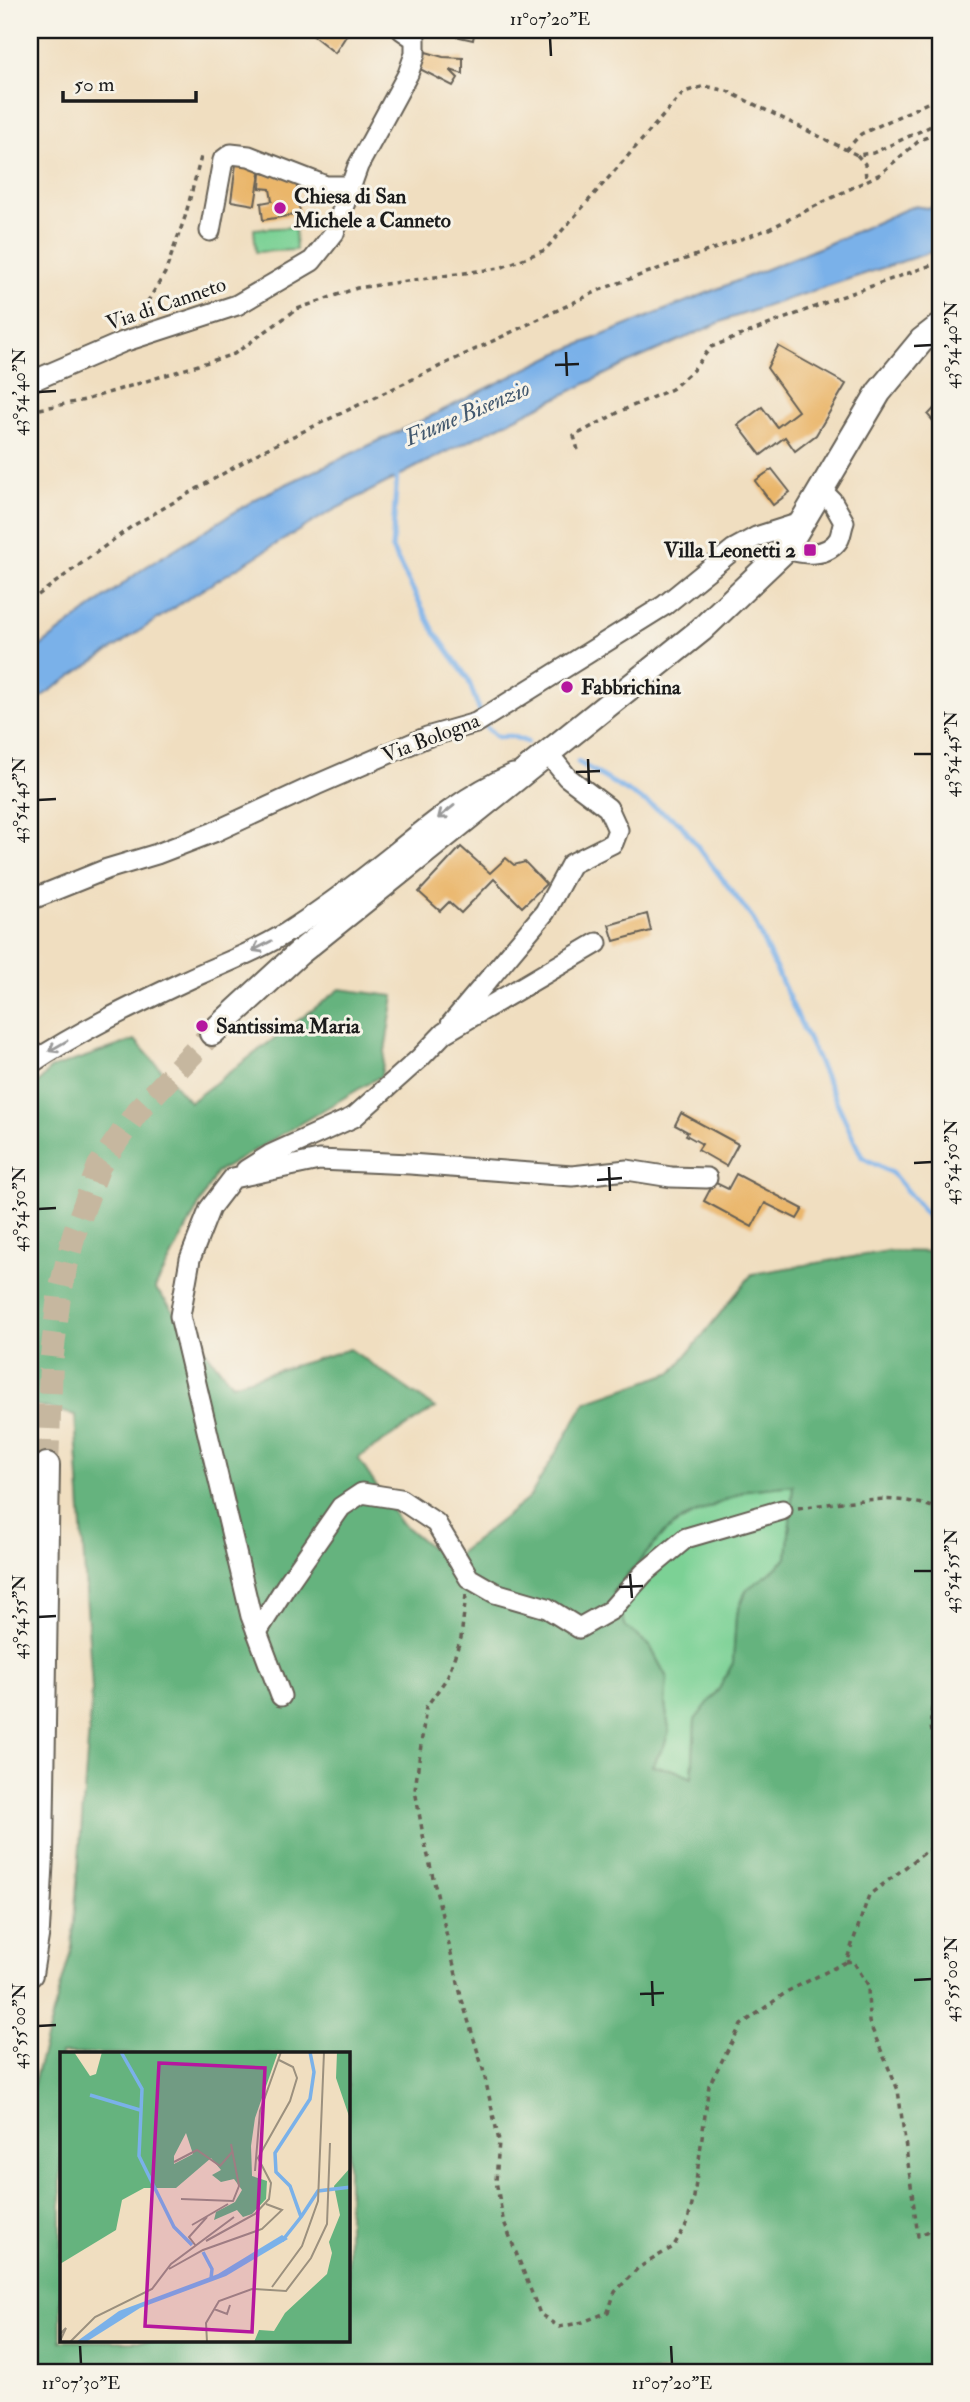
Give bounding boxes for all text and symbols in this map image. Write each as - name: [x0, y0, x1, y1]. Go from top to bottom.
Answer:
- text: 11°07'20"E: [510, 8, 590, 31]
- scale bar: [63, 60, 196, 104]
- text: 50 m: [74, 71, 115, 98]
- place label: Chiesa di San Michele a Canneto: [293, 183, 451, 234]
- marker: Chiesa di San Michele a Canneto: [272, 200, 288, 216]
- street label: Via di Canneto: [103, 271, 229, 337]
- text: 43°54'40"N: [940, 301, 963, 389]
- text: 43°54'40"N: [8, 348, 31, 436]
- water label: Fiume Bisenzio: [399, 374, 534, 453]
- place label: Villa Leonetti 2: [663, 537, 796, 564]
- marker: Villa Leonetti 2: [802, 542, 818, 558]
- place label: Fabbrichina: [581, 674, 682, 701]
- marker: Fabbrichina: [559, 679, 575, 695]
- street label: Via Bologna: [378, 707, 484, 769]
- text: 43°54'45"N: [940, 711, 963, 797]
- text: 43°54'45"N: [8, 757, 31, 843]
- one-way arrow: [437, 804, 456, 819]
- one-way arrow: [253, 939, 273, 953]
- place label: Santissima Maria: [216, 1013, 361, 1040]
- marker: Santissima Maria: [194, 1018, 210, 1034]
- one-way arrow: [49, 1039, 69, 1053]
- text: 43°54'50"N: [940, 1119, 963, 1205]
- text: 43°54'50"N: [8, 1166, 31, 1252]
- text: 43°54'55"N: [940, 1529, 963, 1613]
- text: 43°54'55"N: [8, 1575, 31, 1659]
- text: 43°55'00"N: [940, 1936, 963, 2022]
- text: 43°55'00"N: [8, 1983, 31, 2069]
- inset map: [60, 2052, 350, 2342]
- text: 11°07'30"E: [42, 2372, 120, 2395]
- text: 11°07'20"E: [632, 2372, 712, 2395]

